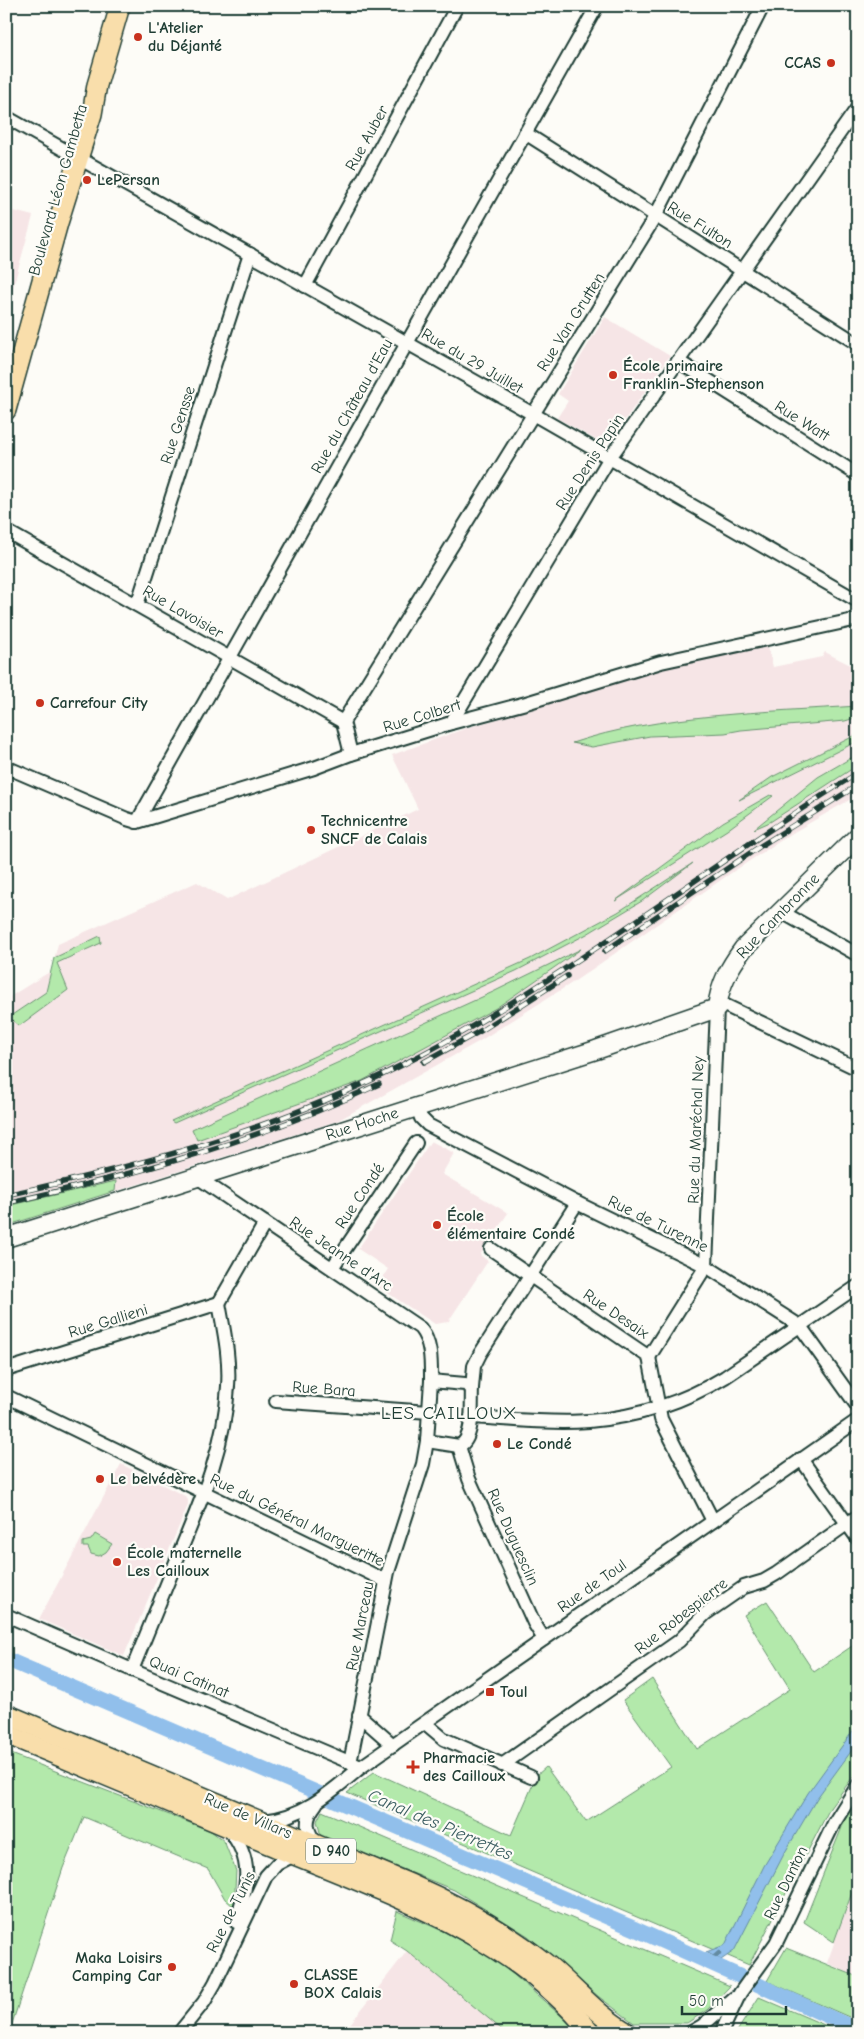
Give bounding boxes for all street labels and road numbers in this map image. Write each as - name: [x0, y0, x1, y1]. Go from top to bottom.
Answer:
- street label: Boulevard Léon Gambetta: [25, 102, 91, 278]
- street label: Rue Auber: [342, 102, 393, 174]
- street label: Rue Fulton: [664, 198, 736, 252]
- street label: Rue Van Grutten: [533, 269, 609, 375]
- street label: Rue du 29 Juillet: [418, 325, 526, 398]
- street label: Rue du Château d'Eau: [307, 335, 397, 477]
- street label: Rue Gensse: [157, 384, 199, 466]
- street label: Rue Watt: [771, 397, 833, 445]
- street label: Rue Denis Papin: [552, 410, 628, 514]
- street label: Rue Lavoisier: [139, 582, 227, 643]
- street label: Rue Colbert: [381, 696, 463, 736]
- street label: Rue Cambronne: [733, 870, 823, 962]
- street label: Rue du Maréchal Ney: [684, 1055, 708, 1204]
- street label: Rue Hoche: [323, 1104, 401, 1144]
- street label: Rue Condé: [332, 1160, 388, 1232]
- street label: Rue de Turenne: [605, 1192, 711, 1256]
- street label: Rue Jeanne d'Arc: [286, 1213, 396, 1295]
- street label: Rue Desaix: [580, 1286, 653, 1343]
- street label: Rue Gallieni: [66, 1300, 150, 1342]
- street label: Rue Bara: [292, 1378, 356, 1400]
- street label: Rue du Général Margueritte: [207, 1470, 387, 1570]
- street label: Rue Duguesclin: [484, 1486, 542, 1588]
- street label: Rue de Toul: [554, 1556, 630, 1616]
- street label: Rue Robespierre: [631, 1574, 731, 1658]
- street label: Rue Marceau: [343, 1580, 377, 1672]
- street label: Quai Catinat: [146, 1652, 232, 1702]
- street label: Rue de Villars: [201, 1789, 295, 1843]
- road number: D 940: [306, 1838, 356, 1864]
- street label: Rue Danton: [760, 1843, 812, 1923]
- street label: Rue de Tunis: [203, 1868, 259, 1956]

